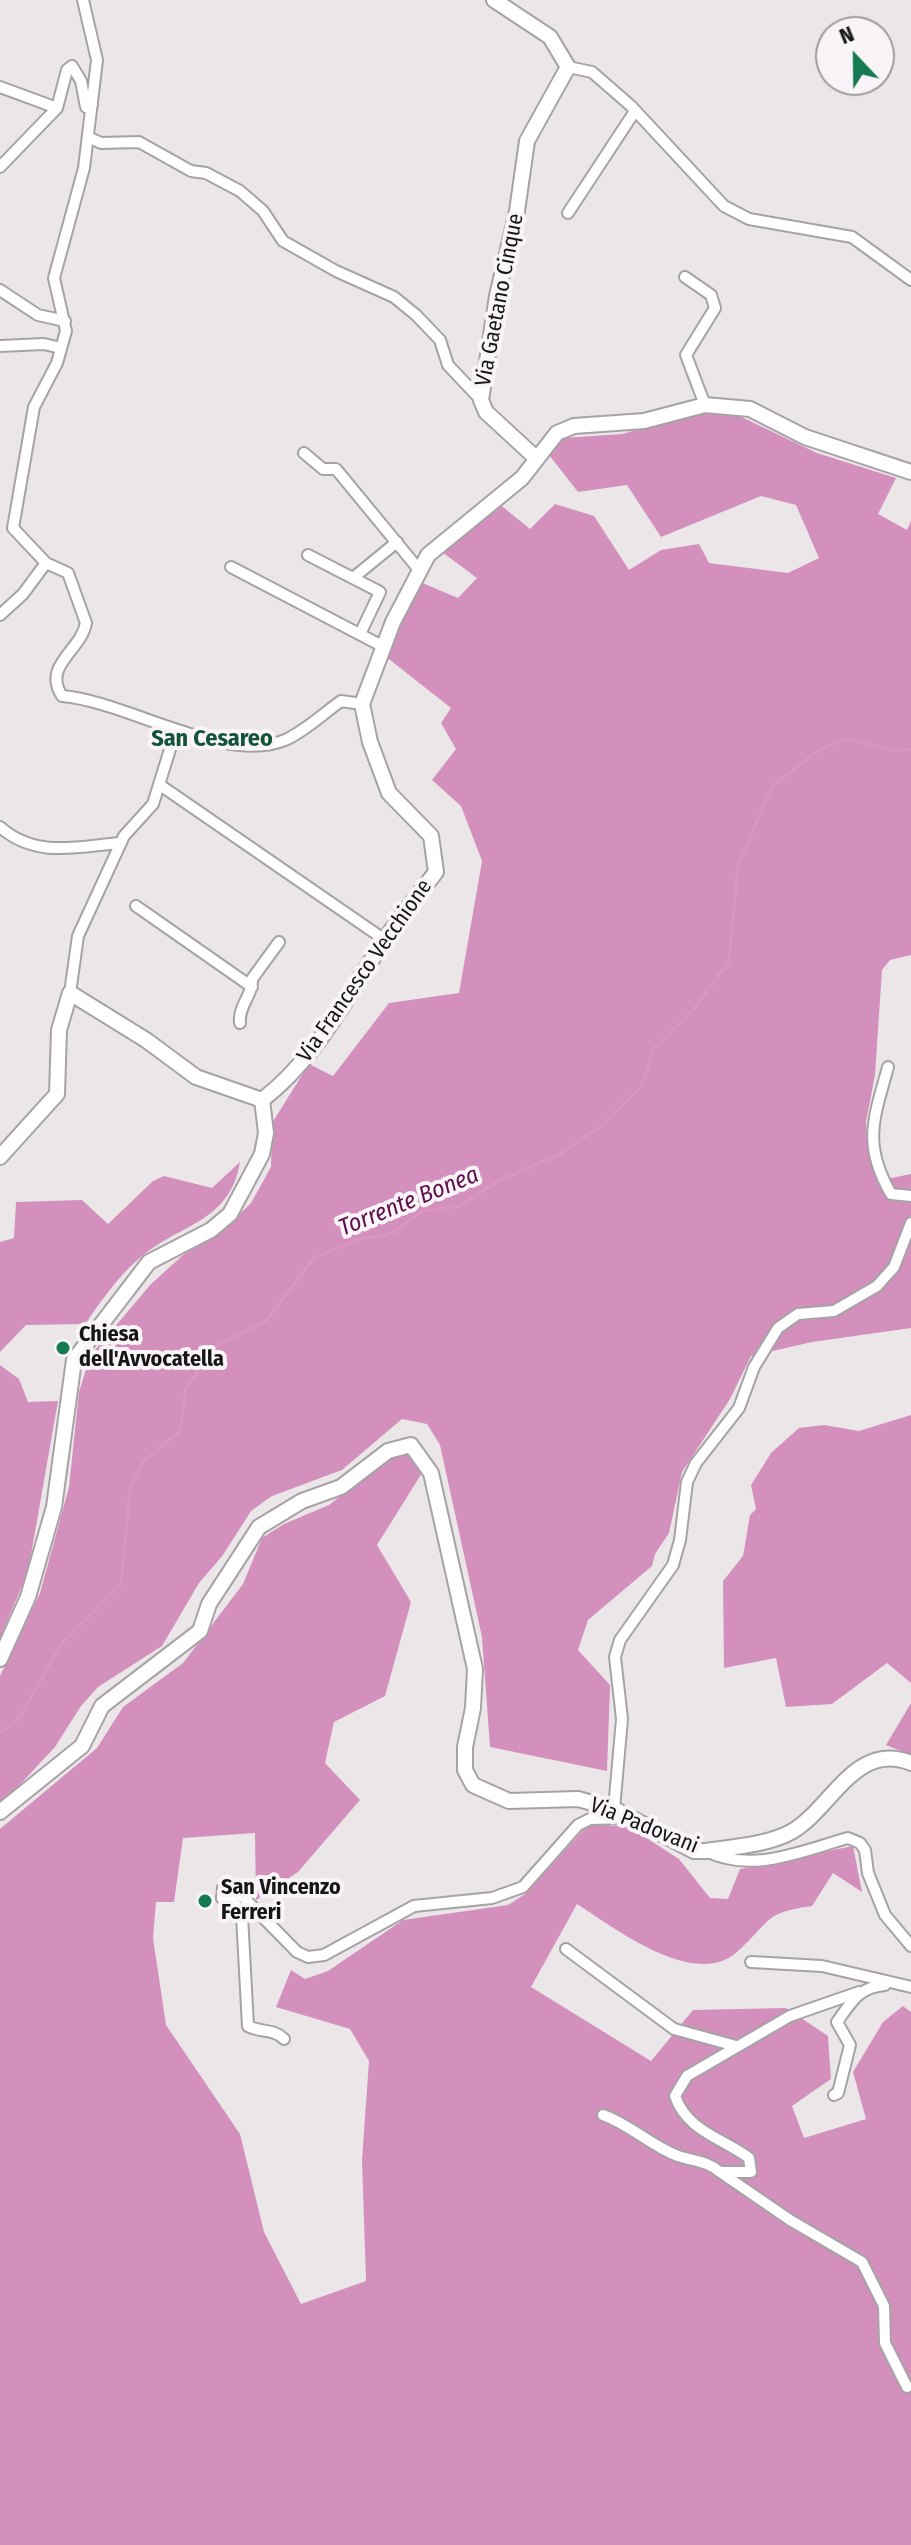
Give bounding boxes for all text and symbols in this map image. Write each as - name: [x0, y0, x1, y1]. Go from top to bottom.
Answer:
- north arrow: [815, 16, 895, 96]
- text: N: [835, 20, 858, 50]
- street label: Via Gaetano Cinque: [470, 211, 530, 389]
- district label: San Cesareo: [151, 725, 273, 753]
- street label: Via Francesco Vecchione: [292, 875, 438, 1067]
- water label: Torrente Bonea: [335, 1161, 483, 1243]
- place label: Chiesa dell'Avvocatella: [79, 1322, 224, 1374]
- marker: Chiesa dell'Avvocatella: [54, 1339, 72, 1357]
- street label: Via Padovani: [586, 1792, 702, 1860]
- place label: San Vincenzo Ferreri: [221, 1875, 341, 1926]
- marker: San Vincenzo Ferreri: [196, 1892, 214, 1910]

